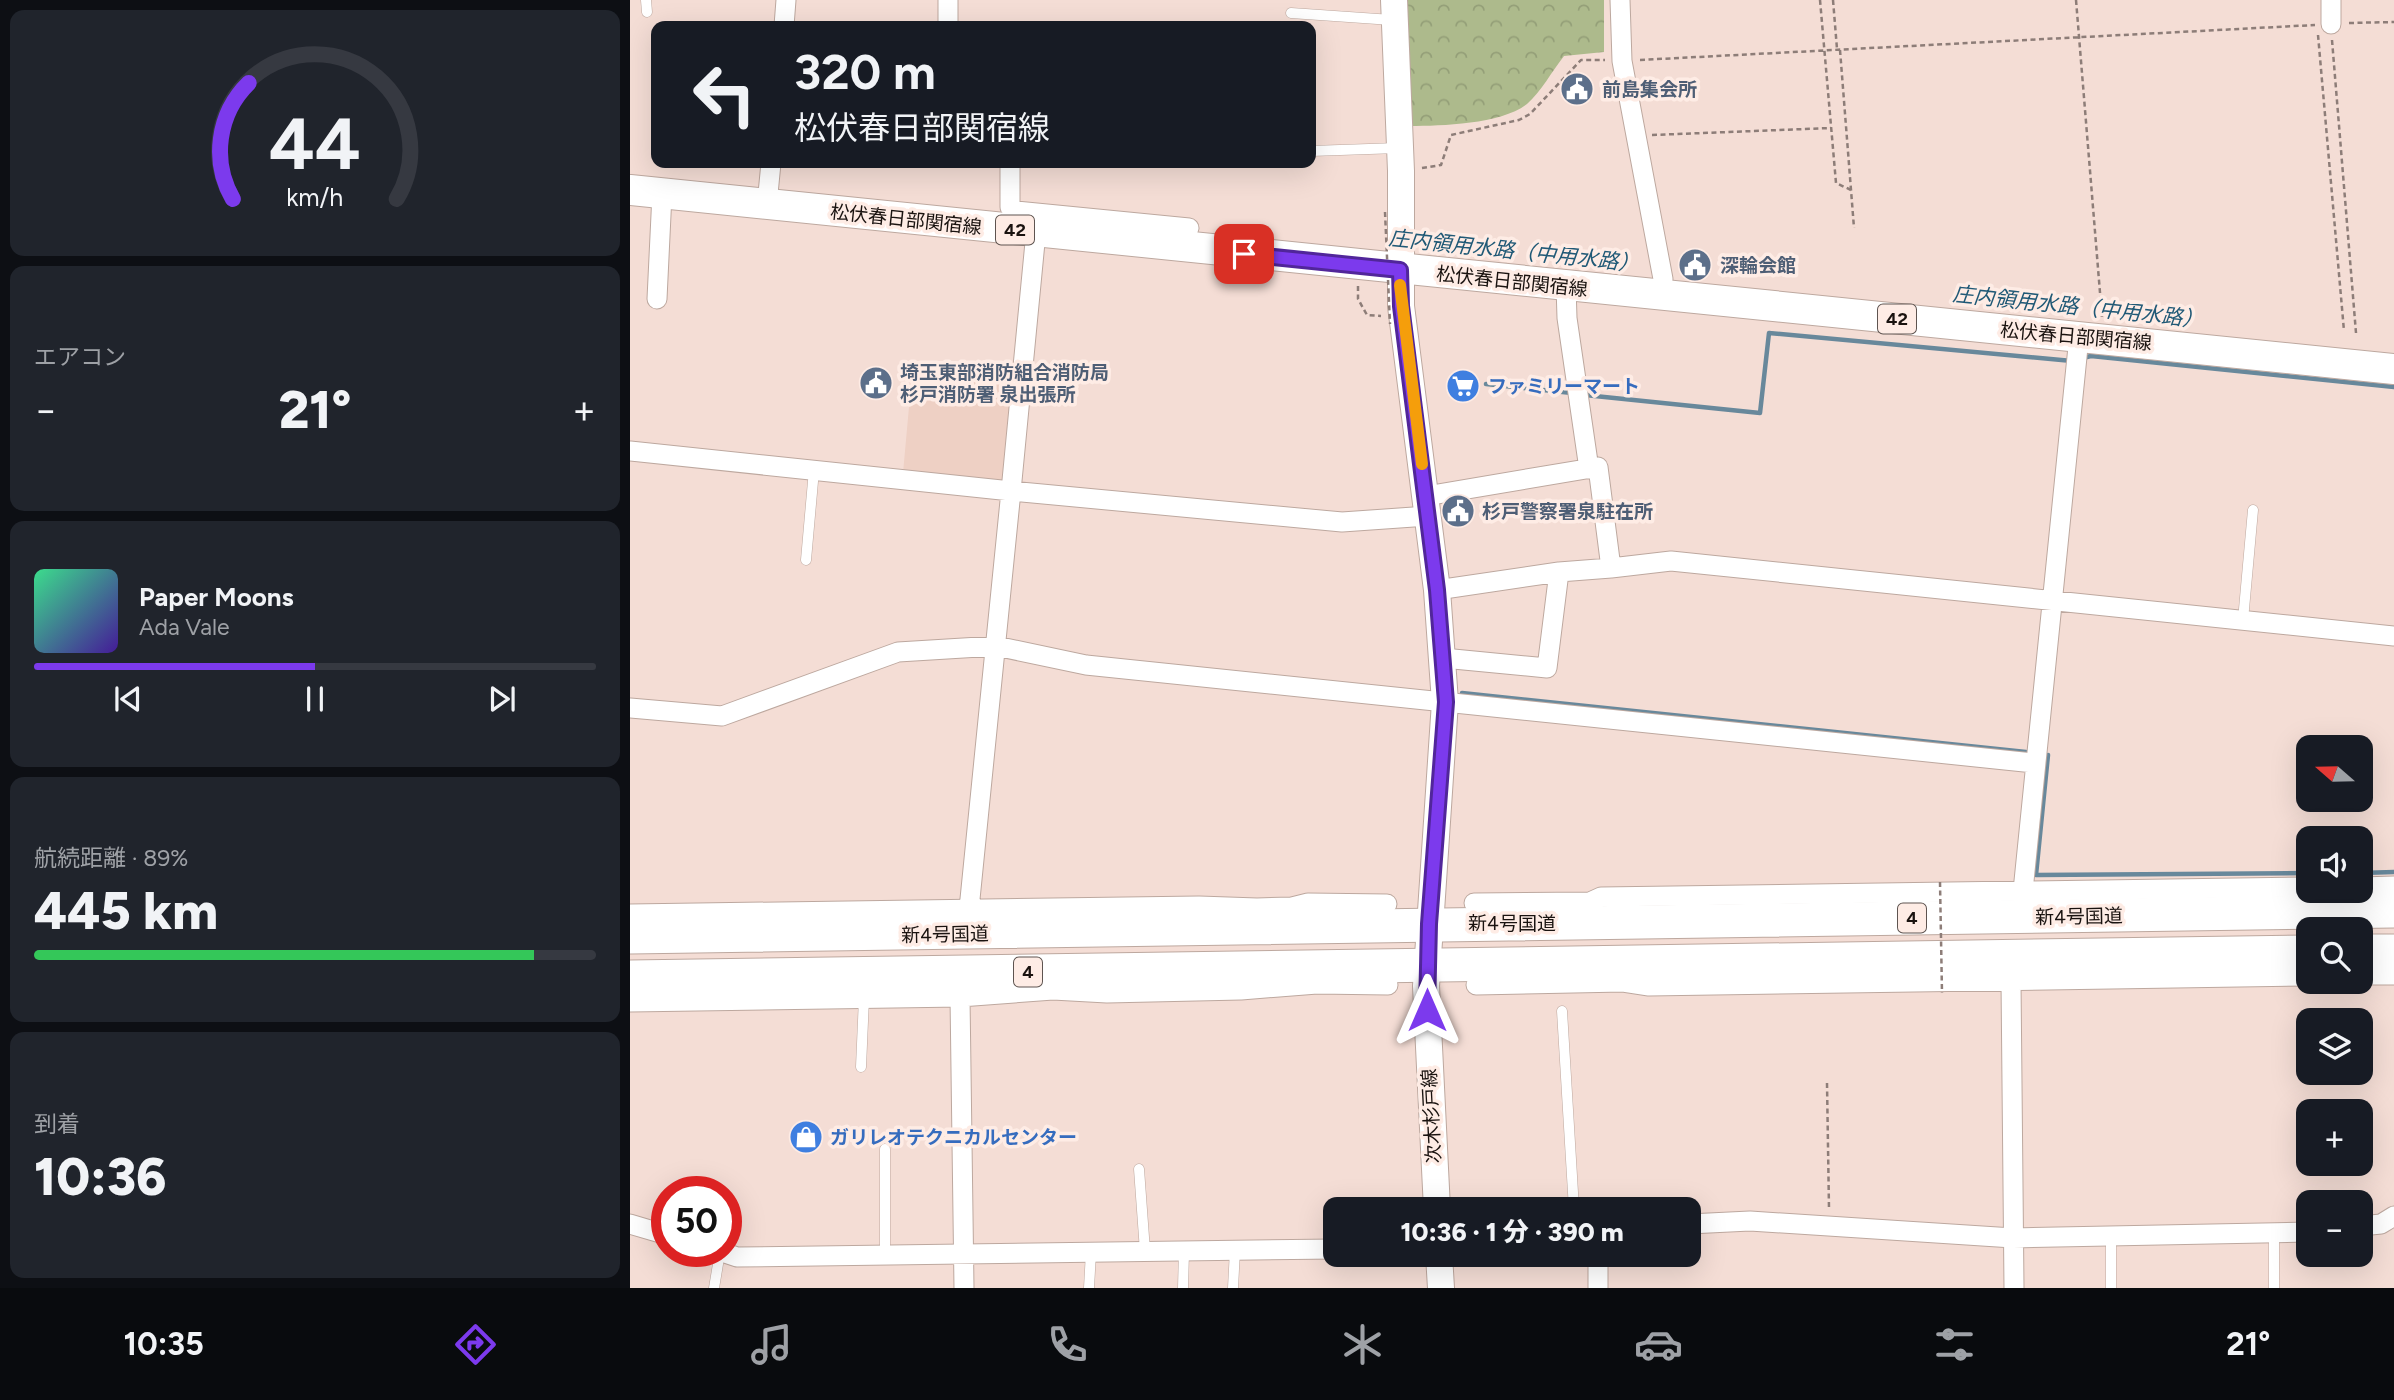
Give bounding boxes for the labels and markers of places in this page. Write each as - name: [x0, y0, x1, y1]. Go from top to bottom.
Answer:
- public building icon: 前島集会所: [1558, 70, 1596, 108]
- place label: 前島集会所: [1602, 78, 1697, 101]
- pin: [1214, 224, 1274, 284]
- public building icon: 深輪会館: [1676, 246, 1714, 284]
- place label: 深輪会館: [1720, 254, 1796, 277]
- place label: 埼玉東部消防組合消防局 杉戸消防署 泉出張所: [900, 361, 1109, 406]
- public building icon: 埼玉東部消防組合消防局 杉戸消防署 泉出張所: [857, 364, 895, 402]
- supermarket icon: ファミリーマート: [1444, 367, 1482, 405]
- place label: ファミリーマート: [1488, 375, 1640, 398]
- public building icon: 杉戸警察署泉駐在所: [1439, 492, 1477, 530]
- place label: 杉戸警察署泉駐在所: [1482, 500, 1653, 523]
- shop icon: ガリレオテクニカルセンター: [787, 1118, 825, 1156]
- place label: ガリレオテクニカルセンター: [830, 1126, 1077, 1149]

